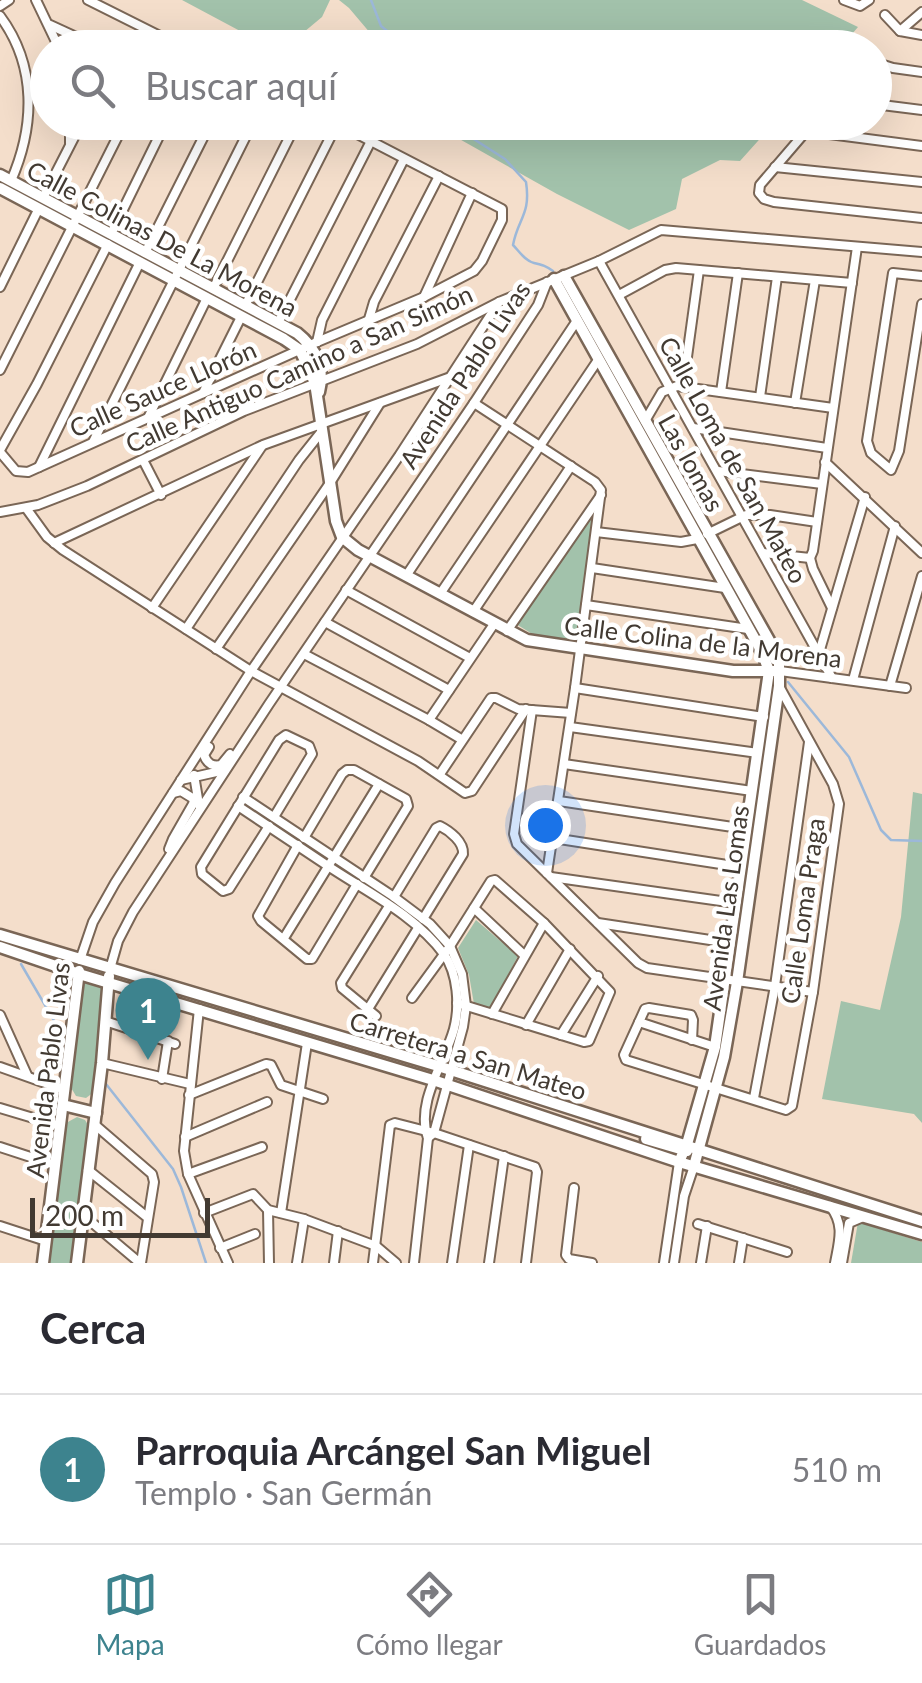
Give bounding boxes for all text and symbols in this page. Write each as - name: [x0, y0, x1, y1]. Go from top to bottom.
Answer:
- search box: [30, 30, 892, 140]
- icon: search: [65, 58, 120, 113]
- text: Buscar aquí: [145, 62, 337, 108]
- street label: Calle Colinas De La Morena: [22, 154, 303, 322]
- street label: Avenida Pablo Livas: [393, 275, 536, 473]
- street label: Calle Antiguo Camino a San Simón: [120, 278, 477, 458]
- street label: Calle Loma de San Mateo: [654, 331, 814, 588]
- street label: Calle Sauce Llorón: [65, 333, 261, 443]
- street label: Las lomas: [653, 409, 731, 516]
- street label: Calle Colina de la Morena: [563, 609, 844, 673]
- your location: [520, 800, 571, 851]
- street label: Avenida Las Lomas: [696, 803, 754, 1012]
- street label: Calle Loma Praga: [774, 816, 830, 1006]
- street label: Avenida Pablo Livas: [19, 961, 75, 1179]
- pin: 1: [116, 978, 180, 1060]
- street label: Carretera a San Mateo: [346, 1005, 590, 1105]
- scale bar: [30, 1193, 210, 1238]
- text: 200 m: [45, 1198, 124, 1232]
- text: Cerca: [40, 1303, 146, 1353]
- text: Parroquia Arcángel San Miguel: [135, 1427, 652, 1473]
- text: 1: [63, 1450, 82, 1489]
- text: 510 m: [792, 1450, 882, 1489]
- text: Templo · San Germán: [135, 1473, 432, 1512]
- tab: Mapa: [96, 1567, 165, 1661]
- tab: Cómo llegar: [356, 1567, 503, 1661]
- tab: Guardados: [694, 1567, 826, 1661]

